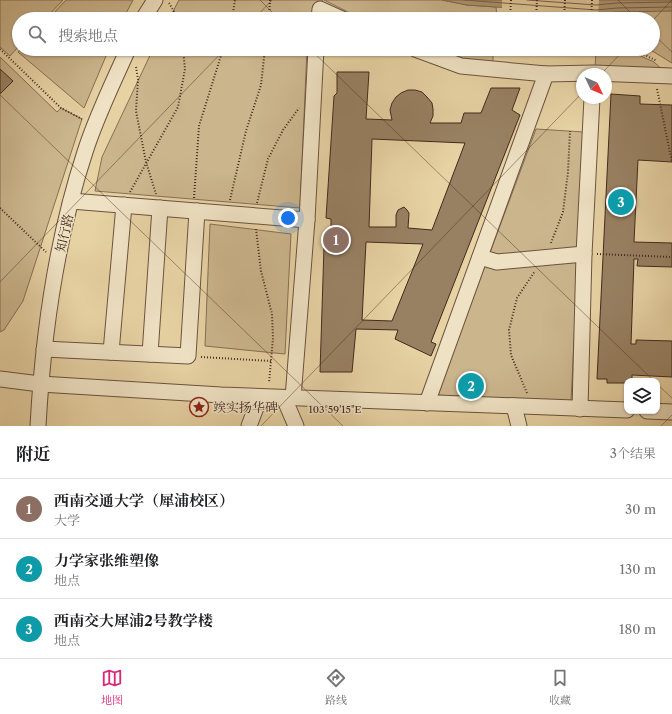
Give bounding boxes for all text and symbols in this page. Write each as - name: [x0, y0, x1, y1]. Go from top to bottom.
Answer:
- search box: [12, 12, 660, 56]
- icon: search: [26, 23, 48, 45]
- text: 搜索地点: [58, 26, 118, 45]
- north arrow: [576, 68, 612, 104]
- pin: 3: [608, 187, 634, 217]
- your location: [278, 208, 298, 228]
- street label: 知行路: [52, 212, 76, 254]
- pin: 1: [323, 225, 349, 255]
- pin: 2: [458, 371, 484, 401]
- map controls: [624, 378, 660, 414]
- button: layers: [624, 378, 660, 414]
- place icon: 竢实扬华碑: [188, 396, 210, 418]
- place label: 竢实扬华碑: [213, 399, 278, 415]
- text: 103°59'15"E: [308, 403, 362, 416]
- text: 附近: [16, 444, 50, 464]
- text: 3个结果: [610, 445, 656, 461]
- text: 西南交通大学（犀浦校区）: [54, 491, 234, 510]
- text: 1: [26, 501, 32, 517]
- text: 30 m: [625, 501, 656, 517]
- text: 大学: [54, 512, 80, 528]
- text: 力学家张维塑像: [54, 551, 159, 570]
- text: 2: [25, 561, 33, 577]
- text: 130 m: [620, 561, 656, 577]
- text: 地点: [54, 572, 80, 588]
- text: 西南交大犀浦2号教学楼: [54, 611, 213, 630]
- text: 3: [25, 621, 33, 637]
- text: 180 m: [619, 621, 656, 637]
- text: 地点: [54, 632, 80, 648]
- tab: 地图: [101, 667, 123, 707]
- tab: 路线: [325, 667, 347, 707]
- tab: 收藏: [549, 667, 571, 707]

